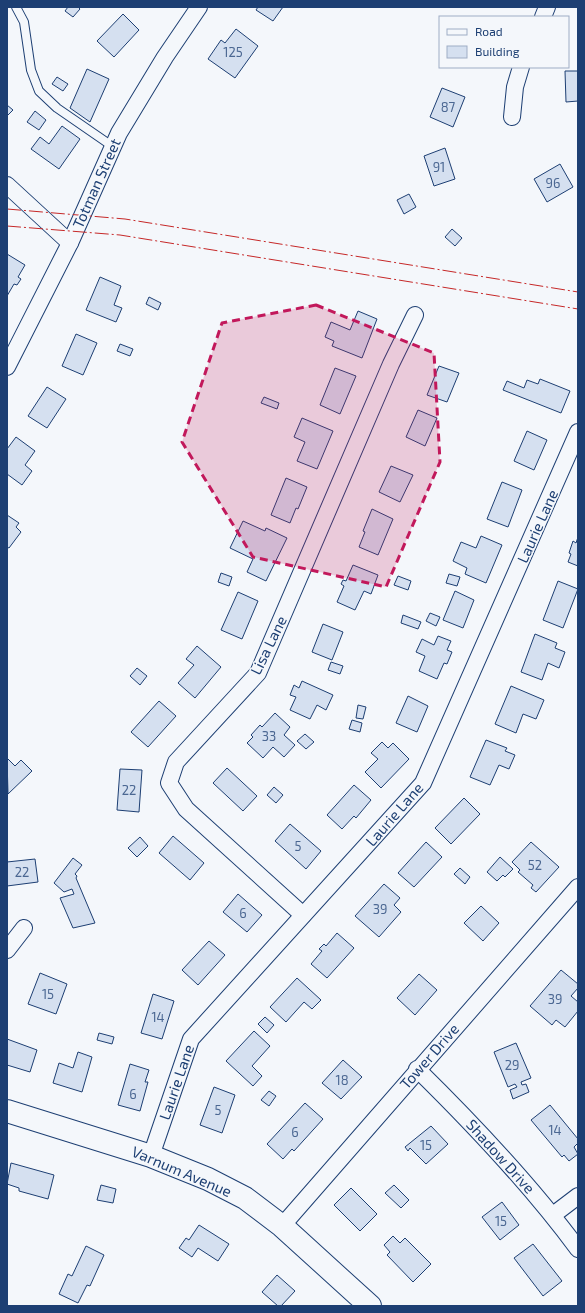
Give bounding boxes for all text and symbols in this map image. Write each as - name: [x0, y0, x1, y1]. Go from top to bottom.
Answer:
- legend: [439, 16, 569, 68]
- text: Road: [475, 24, 503, 38]
- house number: 125: [223, 44, 243, 60]
- text: Building: [475, 44, 520, 58]
- house number: 87: [441, 99, 456, 115]
- street label: Totman Street: [68, 135, 124, 231]
- house number: 91: [433, 159, 445, 175]
- house number: 96: [546, 175, 560, 191]
- street label: Laurie Lane: [513, 487, 561, 565]
- street label: Lisa Lane: [246, 613, 290, 677]
- house number: 33: [262, 728, 276, 744]
- street label: Laurie Lane: [362, 779, 426, 849]
- house number: 22: [122, 782, 136, 798]
- house number: 5: [295, 838, 302, 854]
- house number: 52: [528, 857, 542, 873]
- house number: 22: [15, 864, 29, 880]
- house number: 39: [373, 901, 387, 917]
- house number: 6: [239, 905, 247, 921]
- house number: 15: [42, 986, 54, 1002]
- house number: 39: [548, 991, 562, 1007]
- house number: 14: [151, 1009, 165, 1025]
- street label: Tower Drive: [396, 1020, 462, 1092]
- street label: Laurie Lane: [155, 1042, 197, 1122]
- house number: 29: [505, 1057, 519, 1073]
- house number: 18: [335, 1072, 349, 1088]
- house number: 6: [129, 1086, 137, 1102]
- house number: 5: [215, 1102, 222, 1118]
- street label: Shadow Drive: [463, 1115, 539, 1197]
- house number: 14: [548, 1122, 562, 1138]
- house number: 6: [291, 1124, 299, 1140]
- house number: 15: [420, 1137, 432, 1153]
- street label: Varnum Avenue: [129, 1142, 235, 1200]
- house number: 15: [495, 1213, 507, 1229]

